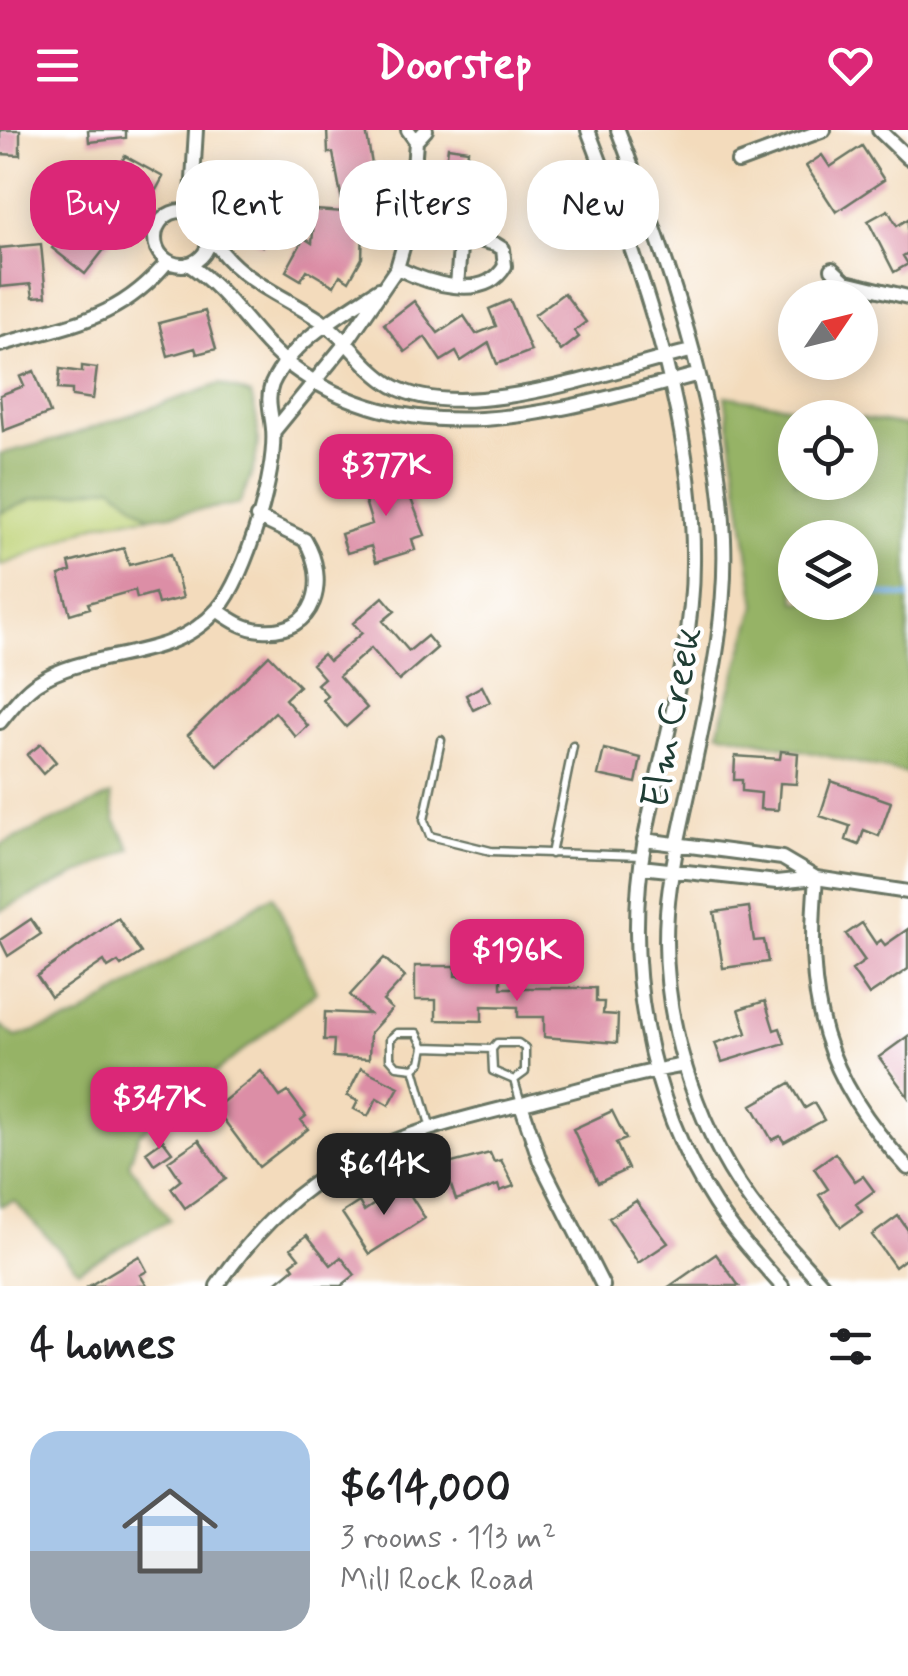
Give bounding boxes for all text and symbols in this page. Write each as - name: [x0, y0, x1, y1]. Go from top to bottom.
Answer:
- text: Doorstep: [375, 36, 533, 95]
- icon: menu: [30, 38, 85, 93]
- icon: heart: [823, 38, 878, 93]
- chip: Buy: [30, 160, 156, 250]
- chip: Rent: [176, 160, 319, 250]
- chip: Filters: [339, 160, 507, 250]
- chip: New: [527, 160, 659, 250]
- north arrow: [778, 280, 878, 380]
- map controls: [778, 280, 878, 620]
- button: locate: [778, 400, 878, 500]
- pin: $377K: [316, 434, 456, 519]
- text: $377K: [341, 445, 431, 487]
- button: layers: [778, 520, 878, 620]
- street label: Elm Creek: [630, 622, 716, 813]
- pin: $196K: [447, 919, 587, 1004]
- text: $196K: [472, 930, 562, 972]
- pin: $347K: [89, 1067, 229, 1152]
- text: $347K: [112, 1078, 206, 1120]
- pin: $614K: [314, 1133, 454, 1218]
- text: $614K: [339, 1144, 429, 1186]
- text: 4 homes: [30, 1319, 176, 1374]
- icon: filters: [823, 1319, 878, 1374]
- text: $614,000: [340, 1462, 511, 1517]
- icon: home: [110, 1471, 230, 1591]
- text: 3 rooms · 113 m²: [340, 1517, 556, 1559]
- text: Mill Rock Road: [340, 1559, 534, 1601]

